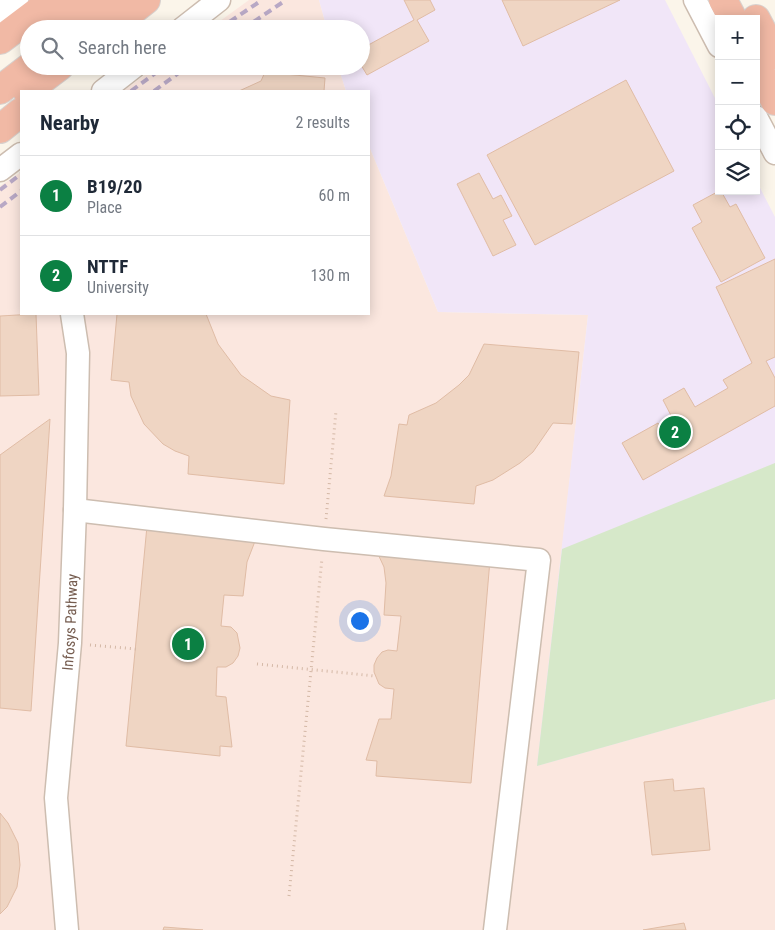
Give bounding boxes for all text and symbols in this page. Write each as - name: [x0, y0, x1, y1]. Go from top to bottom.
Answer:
- map controls: [715, 15, 760, 195]
- button: +: [715, 15, 760, 60]
- search box: [20, 20, 370, 75]
- icon: search: [38, 34, 66, 62]
- text: Search here: [78, 36, 166, 59]
- button: −: [715, 60, 760, 105]
- button: locate: [715, 105, 760, 150]
- text: Nearby: [40, 111, 99, 135]
- text: 2 results: [295, 113, 350, 132]
- button: layers: [715, 150, 760, 195]
- text: B19/20: [87, 175, 142, 198]
- text: 1: [52, 186, 60, 205]
- text: 60 m: [318, 186, 350, 205]
- text: Place: [87, 198, 122, 217]
- text: NTTF: [87, 255, 128, 278]
- text: 2: [52, 266, 60, 285]
- text: 130 m: [311, 266, 350, 285]
- text: University: [87, 278, 149, 297]
- pin: 2: [659, 413, 691, 451]
- street label: Infosys Pathway: [59, 573, 82, 671]
- your location: [347, 608, 373, 634]
- pin: 1: [172, 625, 204, 663]

